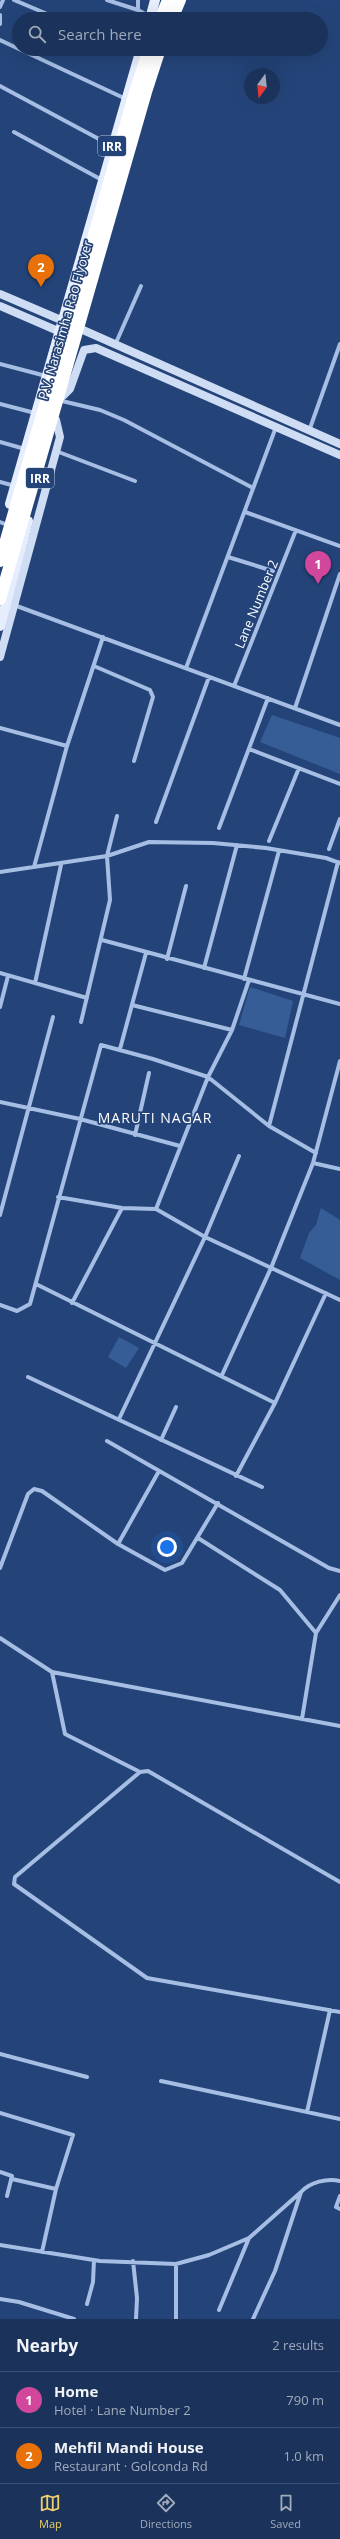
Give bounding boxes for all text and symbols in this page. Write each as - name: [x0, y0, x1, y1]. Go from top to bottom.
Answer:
- search box: [12, 12, 328, 56]
- icon: search: [26, 23, 48, 45]
- text: Search here: [58, 24, 142, 44]
- north arrow: [244, 68, 280, 104]
- road number: IRR: [98, 136, 126, 156]
- street label: P.V. Narasimha Rao Flyover: [34, 237, 97, 402]
- pin: 2: [28, 254, 54, 287]
- road number: IRR: [26, 468, 54, 488]
- pin: 1: [305, 551, 331, 584]
- street label: Lane Number 2: [230, 557, 282, 651]
- district label: MARUTI NAGAR: [98, 1108, 212, 1127]
- your location: [157, 1537, 177, 1557]
- text: Nearby: [16, 2334, 78, 2357]
- text: 2 results: [272, 2336, 324, 2354]
- text: Home: [54, 2381, 98, 2401]
- text: 1: [25, 2391, 33, 2409]
- text: 790 m: [286, 2391, 324, 2409]
- text: Hotel · Lane Number 2: [54, 2401, 191, 2419]
- text: Mehfil Mandi House: [54, 2437, 204, 2457]
- text: 2: [25, 2447, 33, 2465]
- text: 1.0 km: [283, 2447, 324, 2465]
- text: Restaurant · Golconda Rd: [54, 2457, 208, 2475]
- tab: Map: [39, 2492, 62, 2531]
- tab: Directions: [140, 2492, 192, 2531]
- tab: Saved: [270, 2492, 301, 2531]

